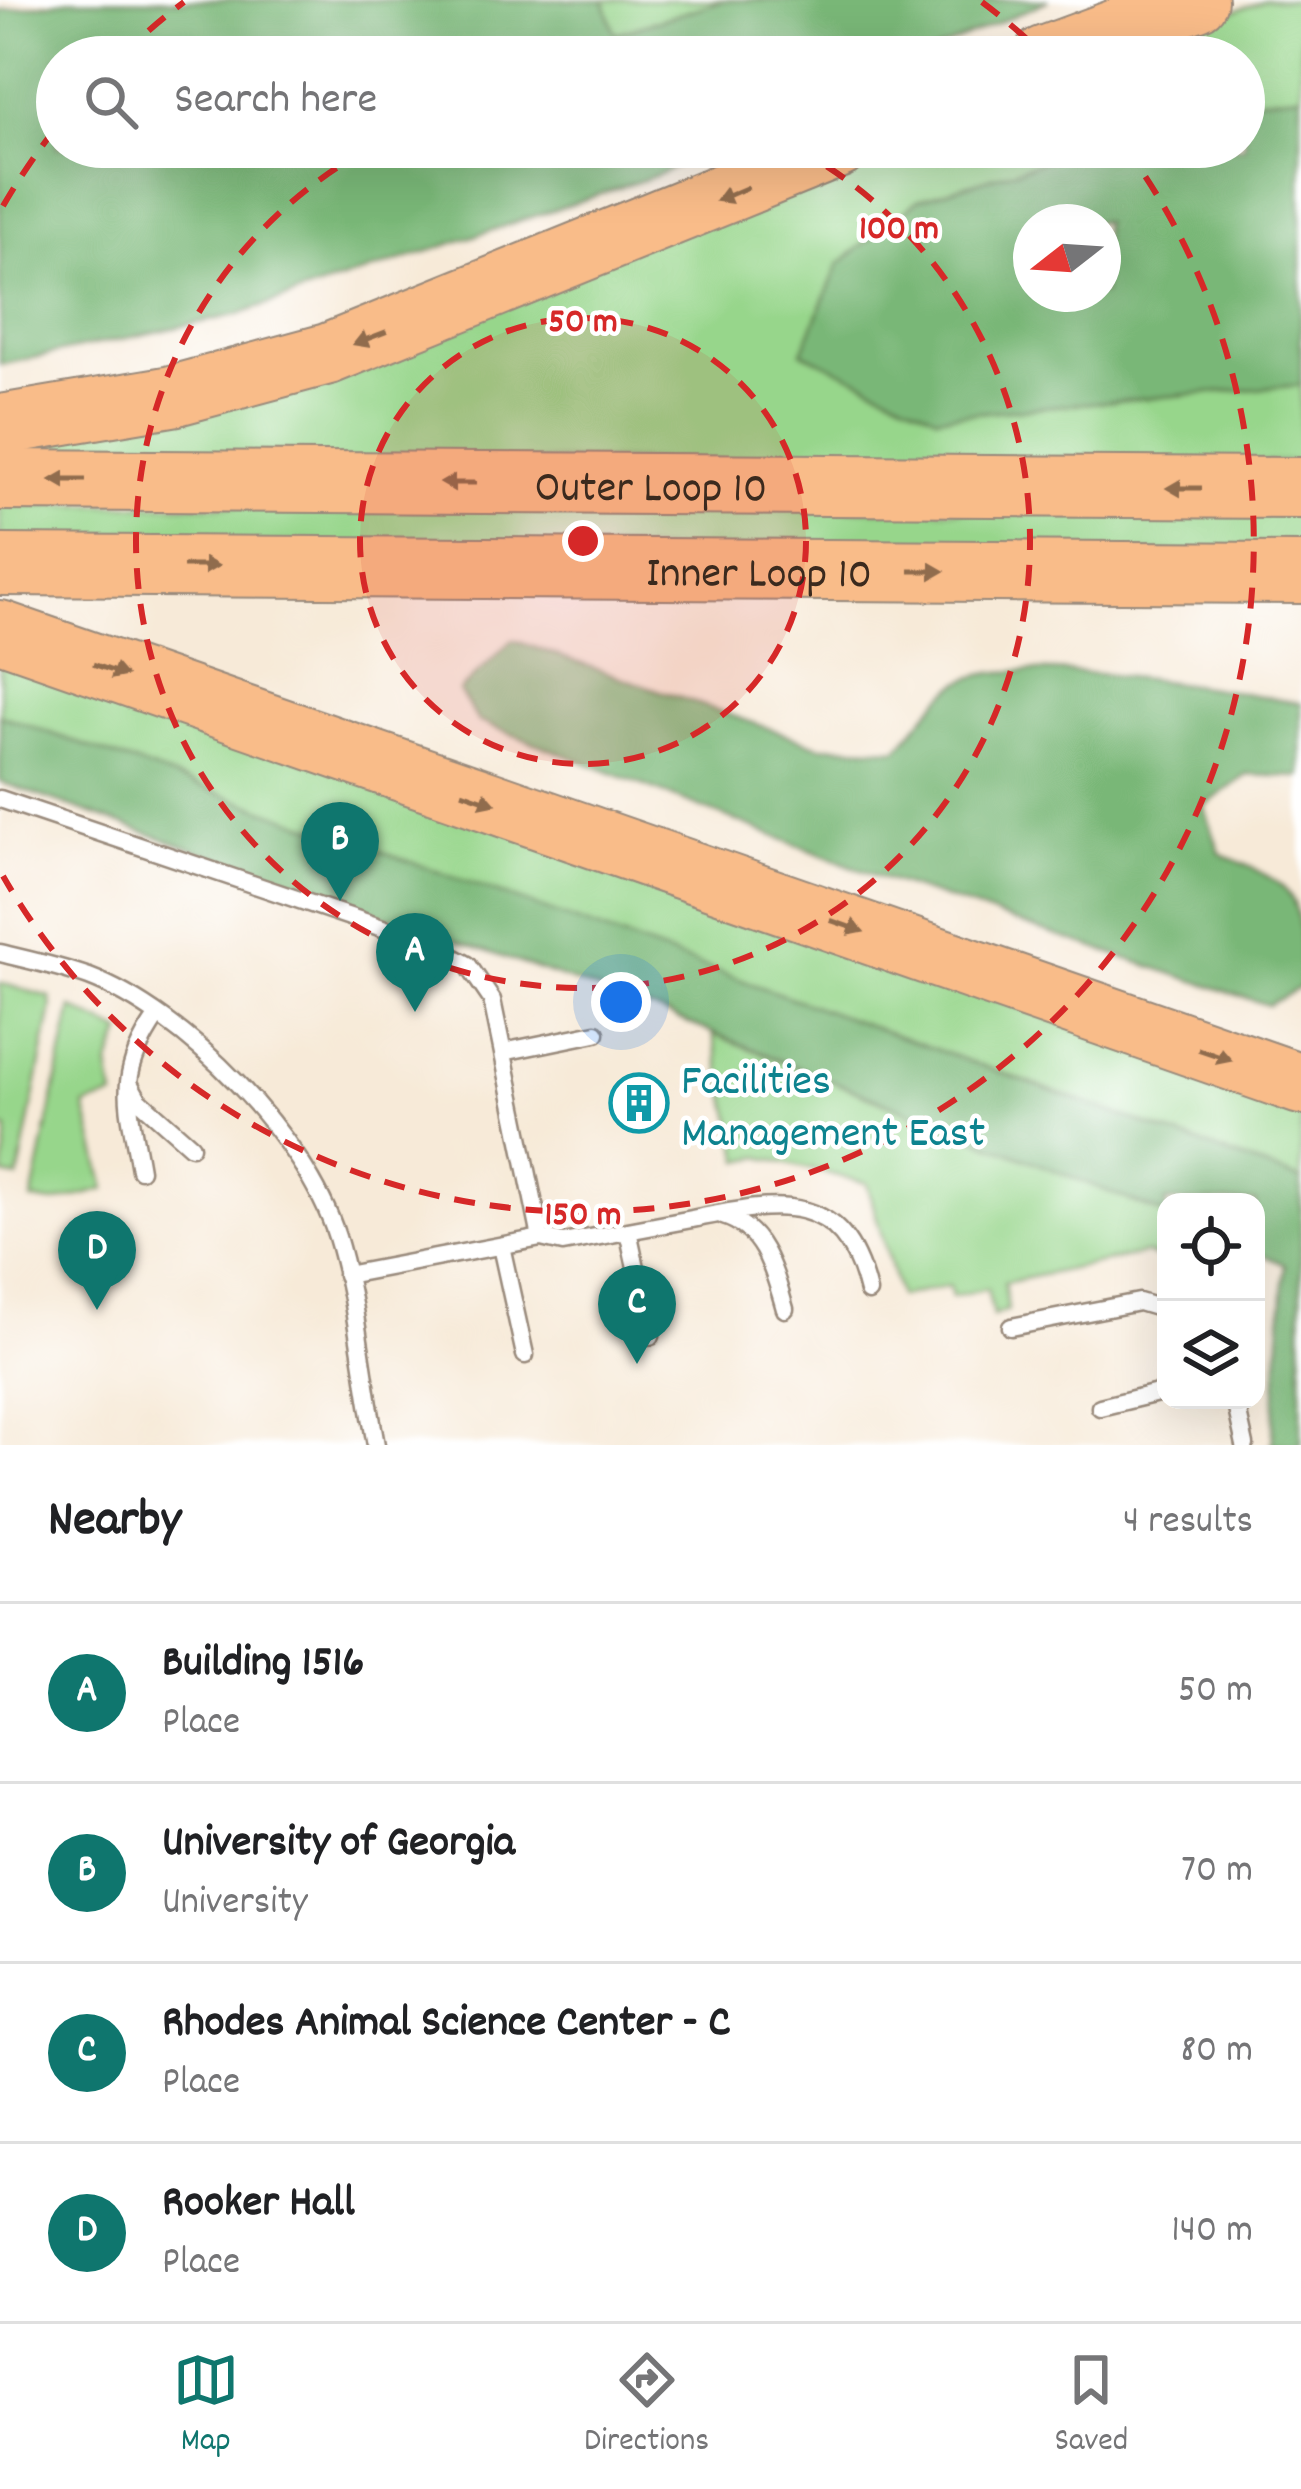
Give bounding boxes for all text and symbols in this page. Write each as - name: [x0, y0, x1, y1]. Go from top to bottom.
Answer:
- search box: [36, 36, 1265, 168]
- icon: search: [78, 69, 144, 135]
- text: Search here: [174, 70, 377, 134]
- one-way arrow: [714, 185, 750, 204]
- north arrow: [1013, 204, 1121, 312]
- text: 100 m: [859, 205, 939, 257]
- text: 50 m: [548, 298, 618, 350]
- one-way arrow: [351, 330, 387, 348]
- street label: Outer Loop 10: [534, 458, 767, 524]
- one-way arrow: [48, 470, 86, 490]
- one-way arrow: [438, 473, 476, 493]
- one-way arrow: [1164, 478, 1202, 498]
- centre of rings: [562, 520, 604, 562]
- street label: Inner Loop 10: [646, 544, 872, 609]
- one-way arrow: [183, 557, 221, 576]
- one-way arrow: [909, 561, 947, 581]
- one-way arrow: [93, 662, 129, 680]
- one-way arrow: [461, 790, 497, 808]
- pin: B: [301, 802, 379, 901]
- pin: A: [376, 913, 454, 1012]
- one-way arrow: [829, 918, 865, 936]
- your location: [591, 972, 651, 1032]
- one-way arrow: [1198, 1047, 1234, 1065]
- place label: Facilities Management East: [681, 1052, 985, 1168]
- building icon: Facilities Management East: [608, 1072, 670, 1134]
- text: 150 m: [544, 1191, 622, 1243]
- map controls: [1157, 1193, 1265, 1409]
- button: locate: [1157, 1193, 1265, 1301]
- pin: D: [58, 1211, 136, 1310]
- pin: C: [598, 1265, 676, 1364]
- button: layers: [1157, 1301, 1265, 1409]
- text: Nearby: [48, 1487, 181, 1559]
- text: 4 results: [1123, 1496, 1253, 1551]
- text: Building 1516: [162, 1633, 364, 1697]
- text: A: [76, 1665, 98, 1720]
- text: 50 m: [1178, 1665, 1253, 1720]
- text: Place: [162, 1697, 240, 1752]
- text: University of Georgia: [162, 1813, 515, 1877]
- text: B: [78, 1845, 96, 1900]
- text: 70 m: [1181, 1845, 1253, 1900]
- text: University: [162, 1877, 308, 1932]
- text: Rhodes Animal Science Center - C: [162, 1993, 730, 2057]
- text: C: [77, 2025, 97, 2080]
- text: 80 m: [1180, 2025, 1253, 2080]
- text: Place: [162, 2057, 240, 2112]
- text: Rooker Hall: [162, 2173, 355, 2237]
- text: D: [77, 2205, 97, 2260]
- text: 140 m: [1171, 2205, 1253, 2260]
- text: Place: [162, 2237, 240, 2292]
- tab: Map: [173, 2347, 239, 2466]
- tab: Directions: [584, 2347, 709, 2466]
- tab: Saved: [1055, 2347, 1128, 2466]

